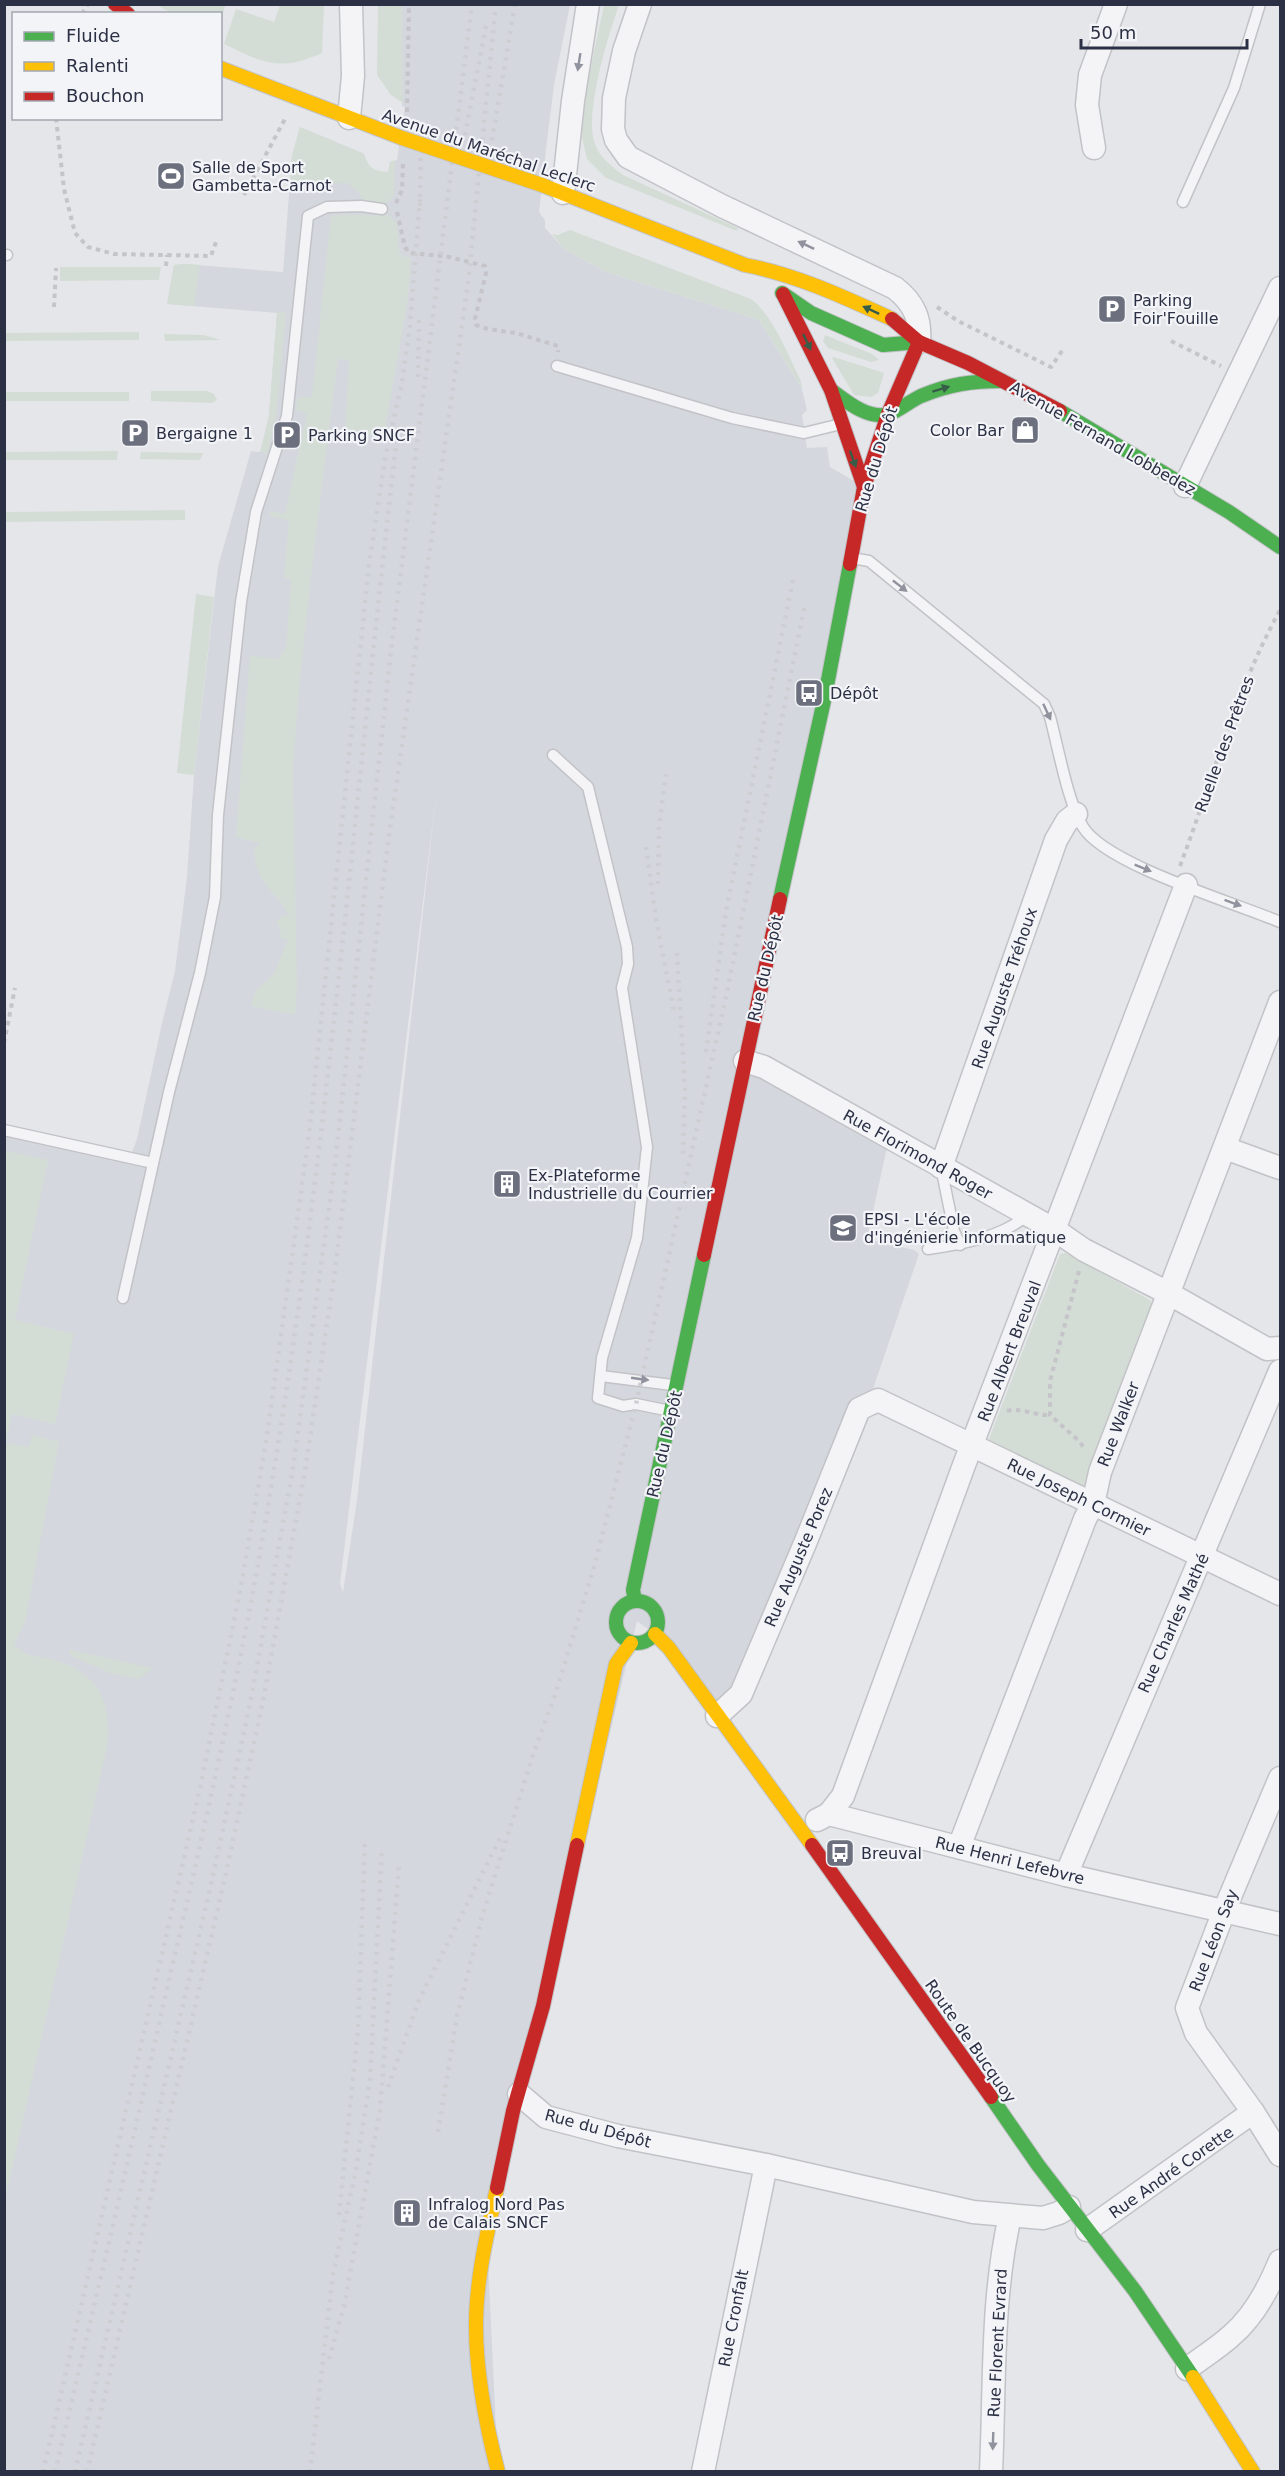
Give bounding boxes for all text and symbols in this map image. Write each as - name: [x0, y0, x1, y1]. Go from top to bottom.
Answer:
- legend: [12, 12, 222, 120]
- scale bar: [1081, 12, 1248, 50]
- text: 50 m: [1090, 22, 1136, 43]
- text: Fluide: [66, 25, 120, 46]
- one-way arrow: [574, 53, 583, 72]
- text: Ralenti: [66, 55, 129, 76]
- text: Bouchon: [66, 85, 145, 106]
- street label: Avenue du Maréchal Leclerc: [380, 105, 598, 196]
- place label: Salle de Sport Gambetta-Carnot: [192, 158, 331, 195]
- sports icon: Salle de Sport Gambetta-Carnot: [155, 160, 187, 192]
- one-way arrow: [797, 241, 814, 250]
- place label: Parking Foir'Fouille: [1133, 291, 1219, 328]
- parking icon: Parking Foir'Fouille: [1096, 293, 1128, 325]
- one-way arrow: [863, 305, 880, 314]
- one-way arrow: [802, 333, 811, 350]
- street label: Avenue Fernand Lobbedez: [1006, 377, 1199, 499]
- one-way arrow: [932, 384, 950, 393]
- street label: Rue du Dépôt: [851, 404, 902, 514]
- shop icon: Color Bar: [1009, 414, 1041, 446]
- parking icon: Bergaigne 1: [119, 417, 151, 449]
- parking icon: Parking SNCF: [271, 419, 303, 451]
- place label: Color Bar: [930, 421, 1004, 440]
- place label: Bergaigne 1: [156, 424, 253, 443]
- place label: Parking SNCF: [308, 426, 415, 445]
- one-way arrow: [849, 450, 858, 468]
- one-way arrow: [892, 579, 908, 592]
- street label: Ruelle des Prêtres: [1191, 673, 1258, 815]
- bus stop icon: Dépôt: [793, 677, 825, 709]
- place label: Dépôt: [830, 684, 878, 703]
- one-way arrow: [1043, 704, 1052, 721]
- one-way arrow: [1135, 863, 1153, 873]
- one-way arrow: [1224, 898, 1242, 908]
- street label: Rue Auguste Tréhoux: [968, 905, 1041, 1071]
- street label: Rue du Dépôt: [744, 913, 787, 1023]
- street label: Rue Florimond Roger: [840, 1106, 996, 1204]
- place label: Ex-Plateforme Industrielle du Courrier: [528, 1166, 713, 1203]
- building icon: Ex-Plateforme Industrielle du Courrier: [491, 1168, 523, 1200]
- place label: EPSI - L'école d'ingénierie informatique: [864, 1210, 1066, 1247]
- school or university icon: EPSI - L'école d'ingénierie informatique: [827, 1212, 859, 1244]
- street label: Rue Albert Breuval: [974, 1278, 1045, 1424]
- one-way arrow: [630, 1375, 649, 1384]
- street label: Rue Walker: [1094, 1379, 1144, 1469]
- street label: Rue du Dépôt: [643, 1389, 686, 1499]
- street label: Rue Joseph Cormier: [1004, 1454, 1154, 1541]
- street label: Rue Auguste Porez: [760, 1485, 836, 1630]
- street label: Rue Charles Mathé: [1134, 1550, 1213, 1696]
- street label: Rue Henri Lefebvre: [933, 1833, 1087, 1888]
- bus stop icon: Breuval: [824, 1837, 856, 1869]
- place label: Breuval: [861, 1844, 922, 1863]
- street label: Rue Léon Say: [1185, 1886, 1242, 1994]
- street label: Route de Bucquoy: [921, 1976, 1020, 2107]
- street label: Rue du Dépôt: [543, 2105, 653, 2152]
- street label: Rue André Corette: [1106, 2122, 1237, 2222]
- place label: Infralog Nord Pas de Calais SNCF: [428, 2195, 565, 2232]
- building icon: Infralog Nord Pas de Calais SNCF: [391, 2197, 423, 2229]
- street label: Rue Cronfalt: [715, 2268, 752, 2368]
- street label: Rue Florent Evrard: [984, 2268, 1011, 2418]
- one-way arrow: [988, 2432, 997, 2451]

